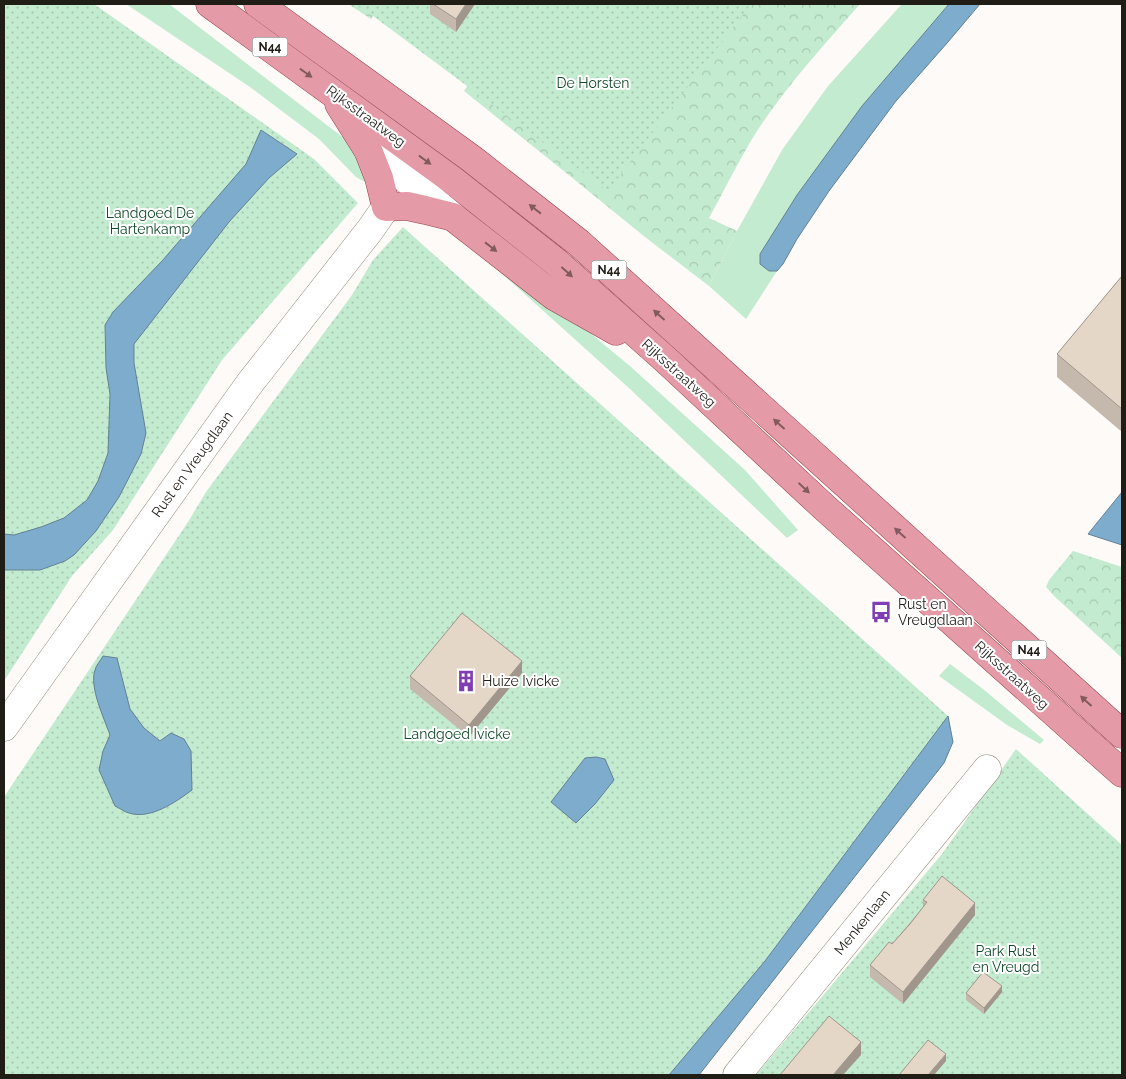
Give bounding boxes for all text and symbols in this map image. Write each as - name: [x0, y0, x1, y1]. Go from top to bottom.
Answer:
- road number: N44: [252, 38, 288, 56]
- one-way arrow: [299, 68, 313, 78]
- park label: De Horsten: [557, 75, 629, 91]
- street label: Rijksstraatweg: [323, 82, 409, 150]
- one-way arrow: [418, 155, 432, 165]
- one-way arrow: [529, 204, 542, 214]
- park label: Landgoed De Hartenkamp: [106, 205, 194, 237]
- one-way arrow: [484, 241, 497, 252]
- road number: N44: [592, 260, 626, 280]
- one-way arrow: [560, 266, 573, 277]
- one-way arrow: [653, 309, 665, 321]
- street label: Rijksstraatweg: [639, 336, 719, 410]
- street label: Rust en Vreugdlaan: [148, 408, 236, 520]
- one-way arrow: [774, 418, 786, 430]
- one-way arrow: [797, 482, 809, 494]
- one-way arrow: [894, 527, 906, 539]
- place label: Rust en Vreugdlaan: [898, 596, 973, 628]
- bus stop icon: Rust en Vreugdlaan: [868, 599, 894, 625]
- street label: Rijksstraatweg: [972, 638, 1052, 712]
- road number: N44: [1012, 640, 1046, 660]
- building icon: Huize Ivicke: [453, 668, 479, 694]
- place label: Huize Ivicke: [482, 673, 559, 689]
- one-way arrow: [1080, 696, 1093, 707]
- park label: Landgoed Ivicke: [403, 726, 511, 742]
- street label: Menkenlaan: [831, 886, 893, 958]
- park label: Park Rust en Vreugd: [973, 943, 1040, 975]

